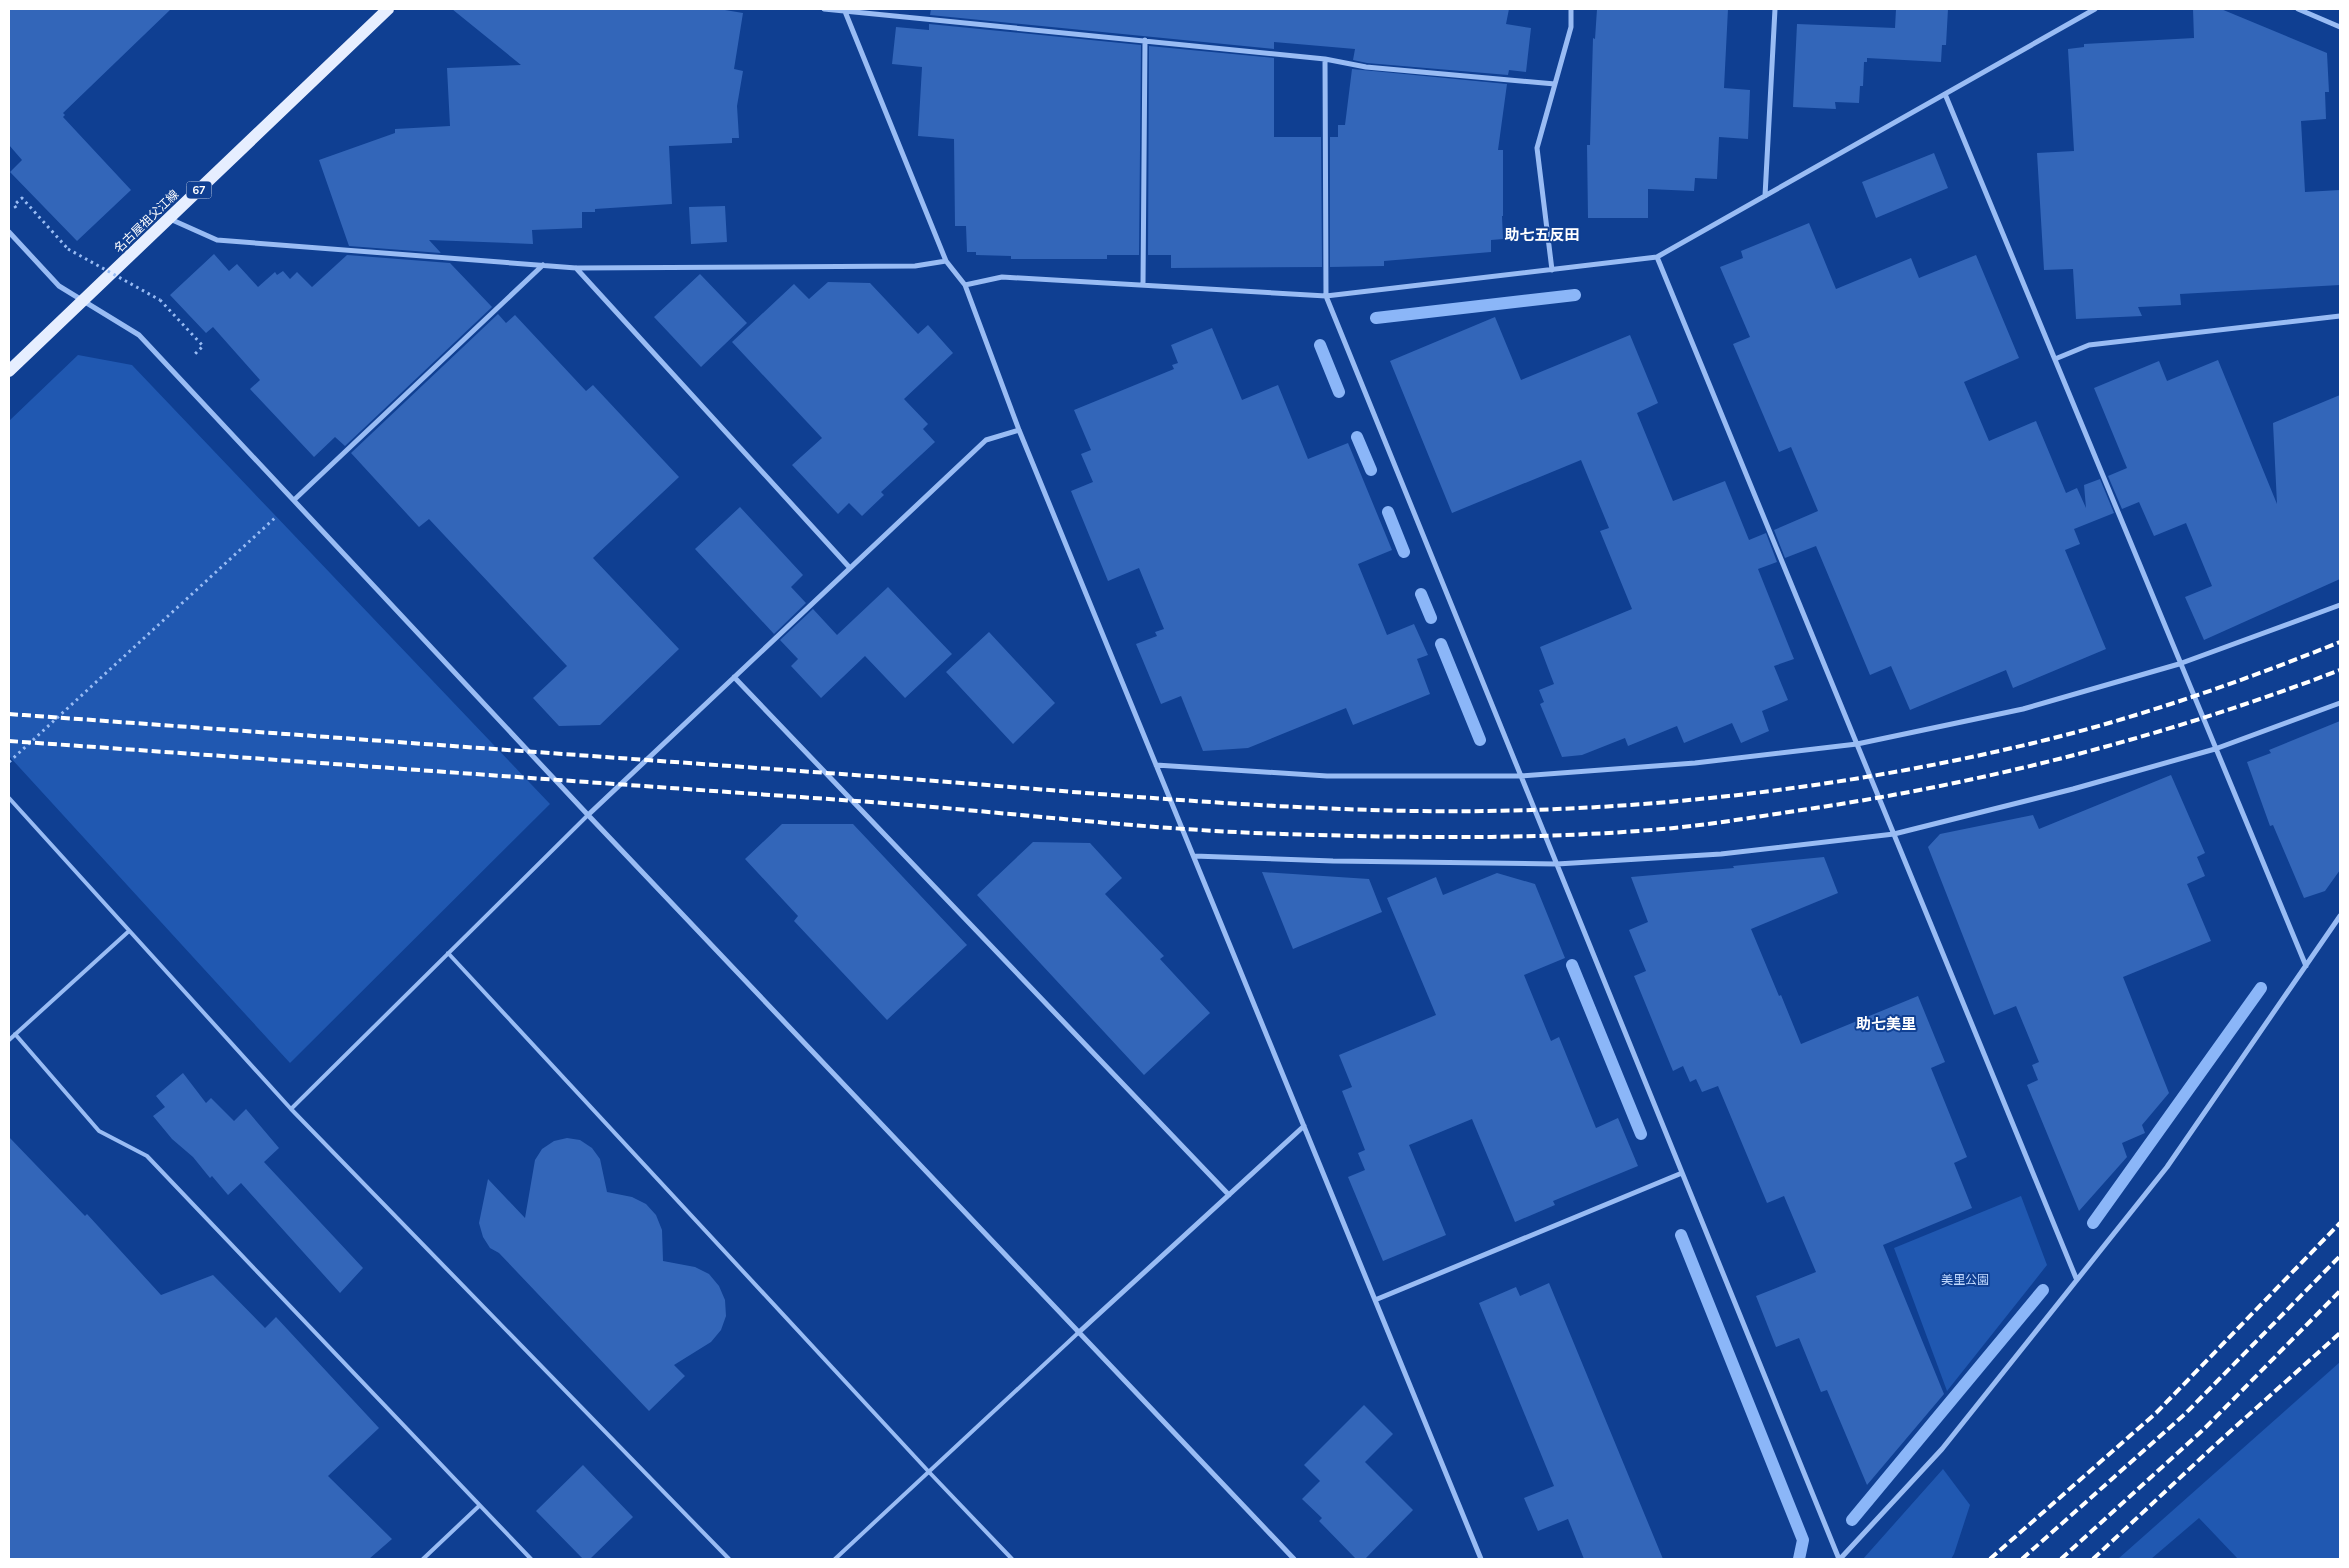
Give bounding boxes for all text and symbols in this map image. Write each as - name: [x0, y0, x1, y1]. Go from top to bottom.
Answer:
- road number: 67: [186, 182, 212, 198]
- street label: 名古屋祖父江線: [111, 186, 181, 256]
- district label: 助七五反田: [1504, 225, 1580, 244]
- district label: 助七美里: [1856, 1014, 1916, 1033]
- park label: 美里公園: [1941, 1272, 1989, 1287]

